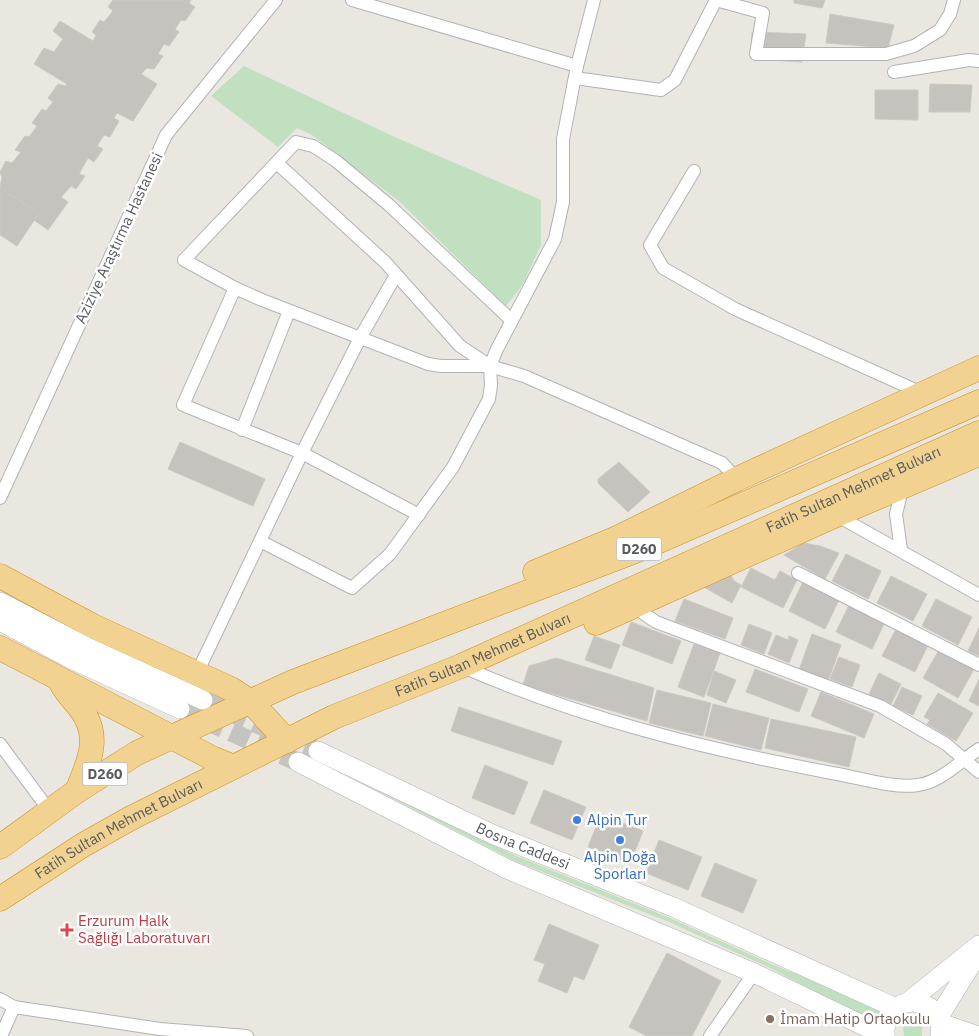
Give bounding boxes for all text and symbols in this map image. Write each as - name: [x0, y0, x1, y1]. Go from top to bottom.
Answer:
- street label: Aziziye Araştırma Hastanesi: [70, 149, 167, 326]
- street label: Fatih Sultan Mehmet Bulvarı: [763, 441, 944, 537]
- road number: D260: [616, 538, 662, 560]
- street label: Fatih Sultan Mehmet Bulvarı: [392, 608, 573, 701]
- road number: D260: [82, 762, 128, 786]
- street label: Fatih Sultan Mehmet Bulvarı: [31, 774, 205, 883]
- place label: Alpin Tur: [587, 810, 648, 829]
- marker: Alpin Tur: [571, 814, 583, 826]
- street label: Bosna Caddesi: [473, 818, 573, 873]
- marker: Alpin Doğa Sporları: [614, 834, 626, 846]
- place label: Alpin Doğa Sporları: [584, 847, 656, 883]
- place label: Erzurum Halk Sağlığı Laboratuvarı: [78, 911, 210, 947]
- marker: Erzurum Halk Sağlığı Laboratuvarı: [60, 923, 74, 937]
- place label: İmam Hatip Ortaokulu: [780, 1009, 930, 1028]
- marker: İmam Hatip Ortaokulu: [764, 1013, 776, 1025]

